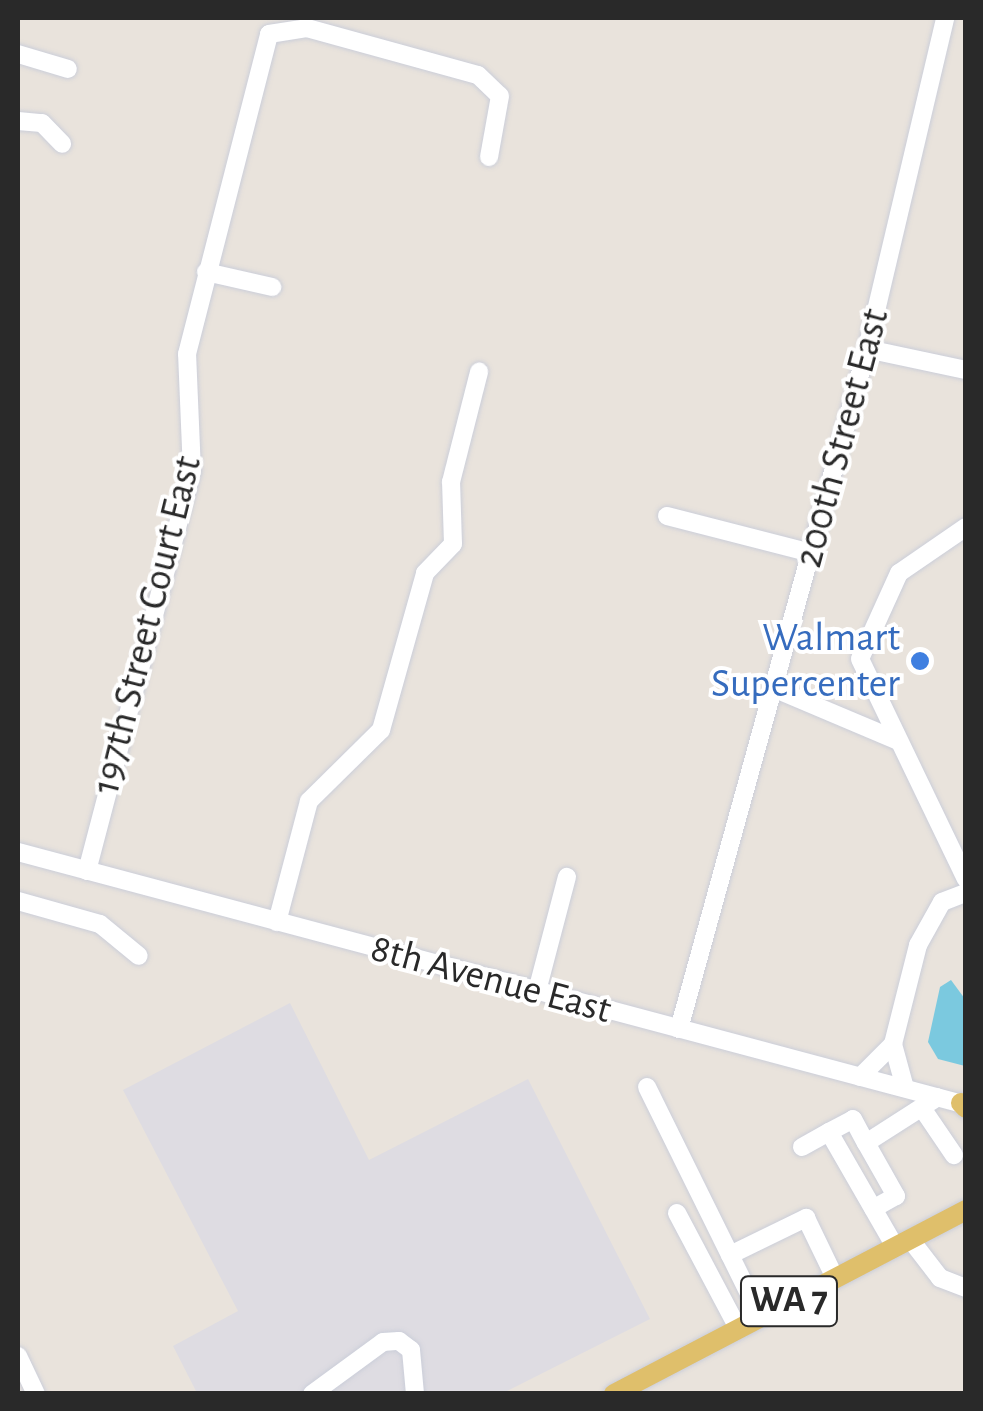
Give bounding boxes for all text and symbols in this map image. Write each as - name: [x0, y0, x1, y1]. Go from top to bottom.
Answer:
- street label: 200th Street East: [784, 303, 900, 573]
- street label: 197th Street Court East: [82, 451, 212, 799]
- place label: Walmart Supercenter: [711, 614, 900, 708]
- marker: Walmart Supercenter: [909, 650, 931, 672]
- street label: 8th Avenue East: [366, 924, 616, 1034]
- road number: WA 7: [739, 1268, 839, 1334]

